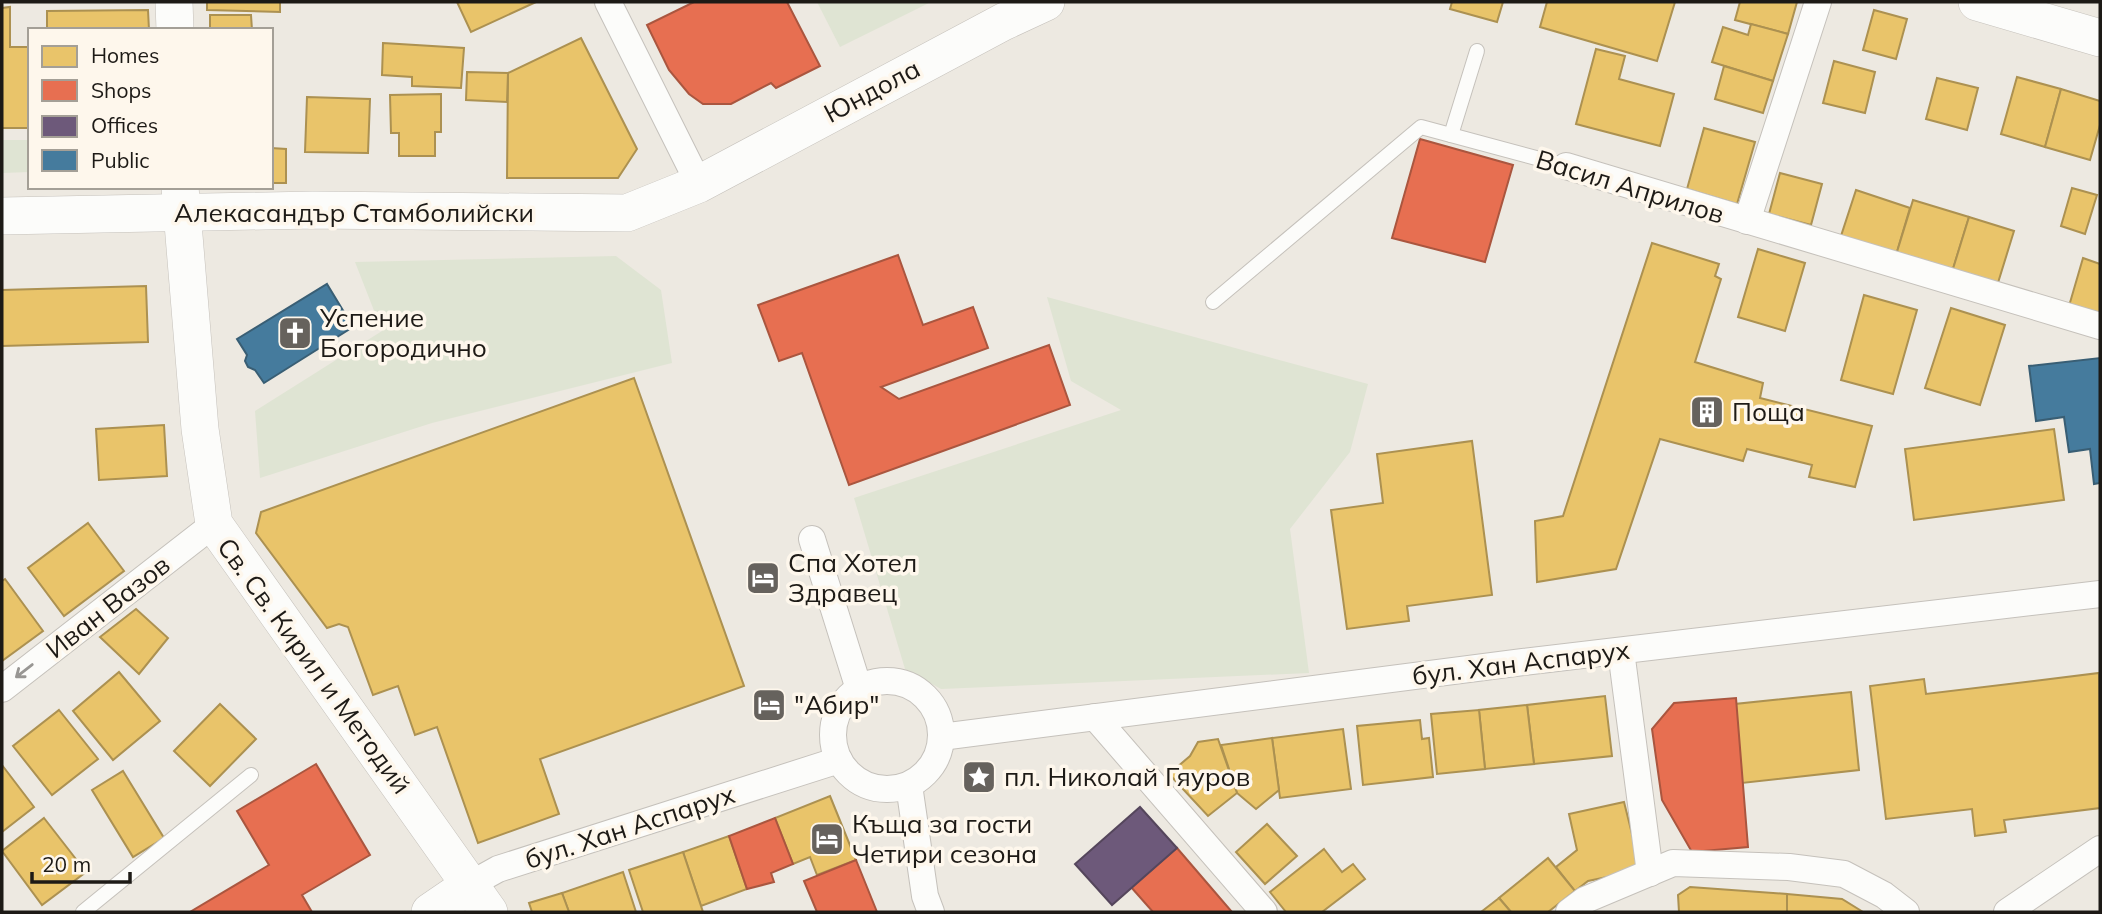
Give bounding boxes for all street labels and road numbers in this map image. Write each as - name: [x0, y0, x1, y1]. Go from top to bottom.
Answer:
- street label: Юндола: [818, 51, 926, 130]
- street label: Васил Априлов: [1532, 142, 1728, 231]
- street label: Алекасандър Стамболийски: [174, 196, 534, 229]
- street label: Св. Св. Кирил и Методий: [210, 531, 418, 800]
- street label: Иван Вазов: [39, 548, 176, 665]
- street label: бул. Хан Аспарух: [1410, 633, 1631, 692]
- street label: бул. Хан Аспарух: [521, 777, 739, 876]

